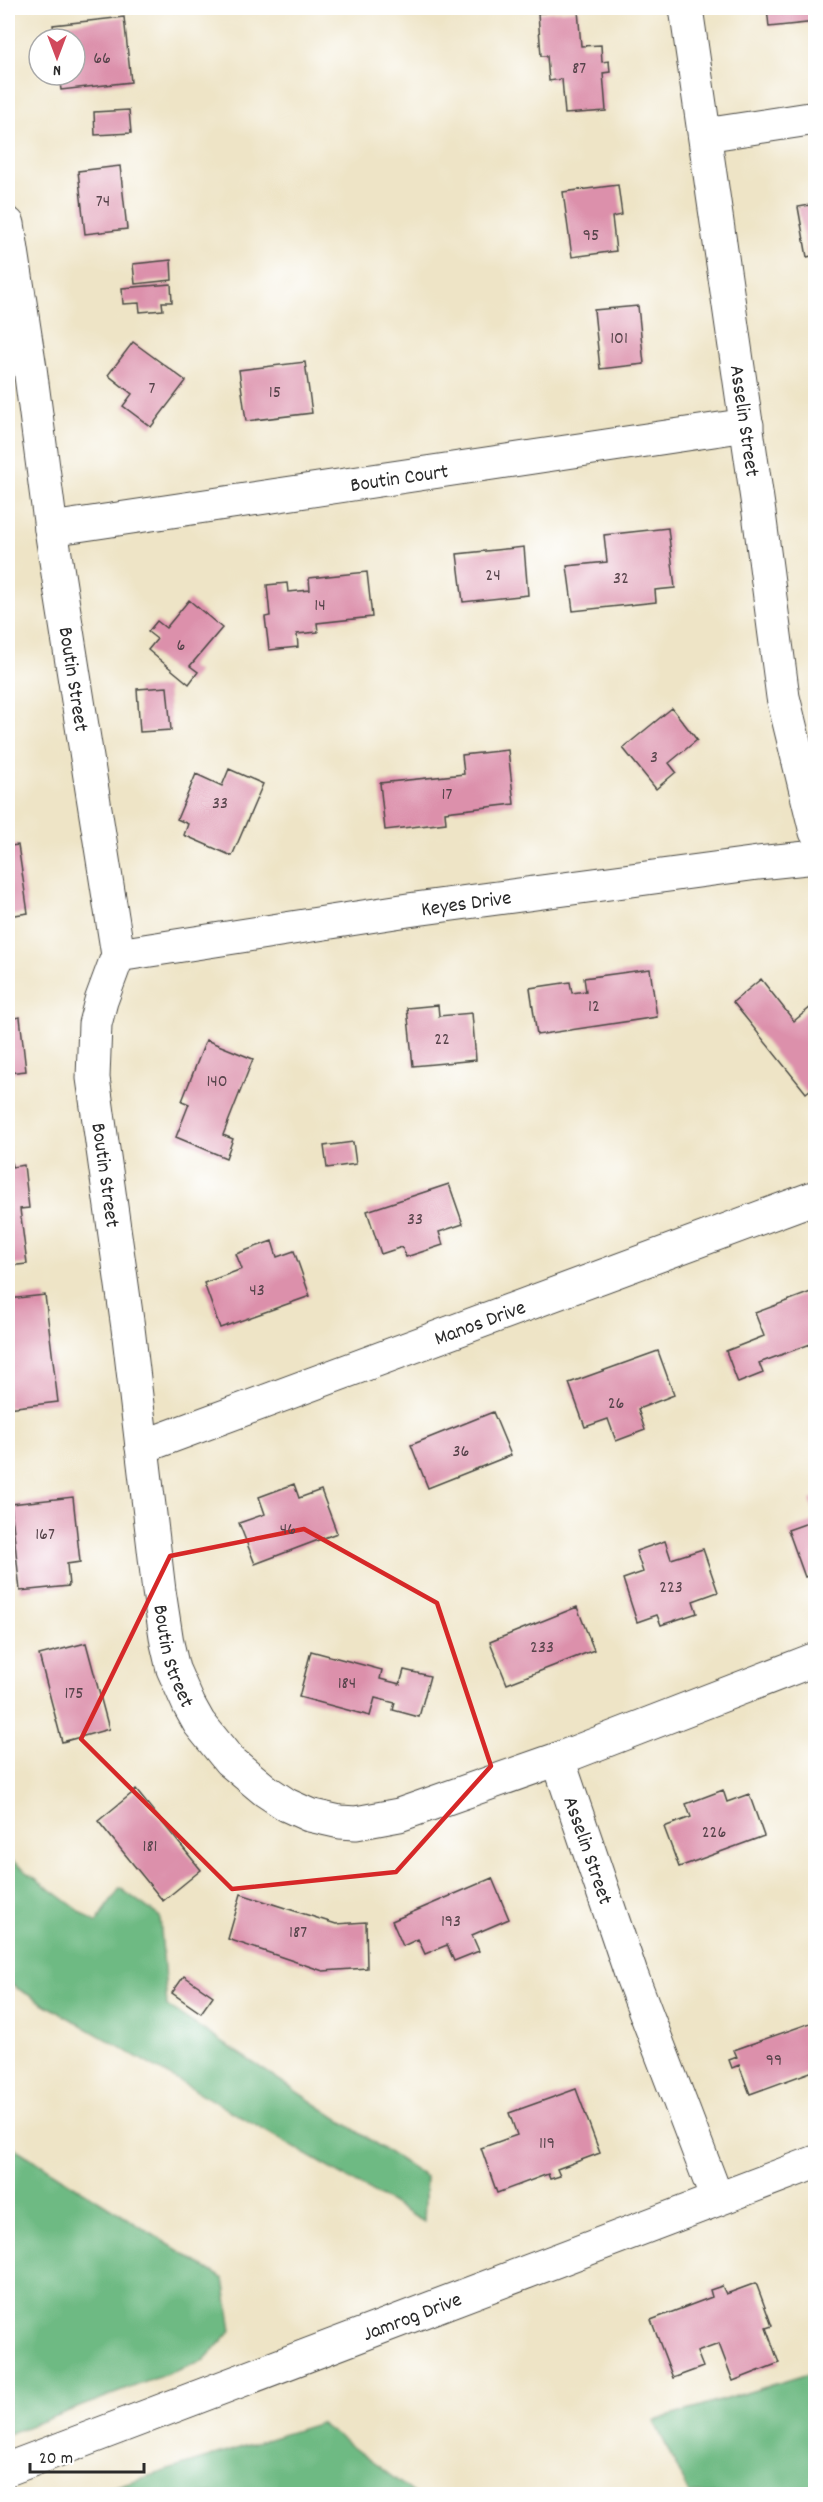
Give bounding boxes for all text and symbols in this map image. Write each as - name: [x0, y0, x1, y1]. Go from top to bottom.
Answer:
- north arrow: [27, 27, 87, 87]
- house number: 66: [93, 47, 111, 72]
- house number: 87: [572, 57, 586, 82]
- text: N: [53, 58, 61, 81]
- house number: 74: [96, 190, 110, 215]
- house number: 95: [583, 224, 599, 249]
- house number: 101: [610, 327, 628, 352]
- street label: Asselin Street: [720, 363, 766, 479]
- house number: 7: [149, 377, 156, 402]
- house number: 15: [269, 381, 281, 406]
- street label: Boutin Court: [348, 458, 451, 502]
- house number: 24: [485, 564, 501, 589]
- house number: 32: [613, 567, 629, 592]
- house number: 14: [314, 594, 326, 619]
- street label: Boutin Street: [49, 625, 95, 734]
- house number: 6: [177, 634, 185, 659]
- house number: 3: [650, 746, 658, 771]
- house number: 17: [442, 783, 453, 808]
- house number: 33: [212, 792, 228, 817]
- street label: Keyes Drive: [419, 884, 513, 926]
- house number: 12: [588, 995, 600, 1020]
- house number: 22: [434, 1028, 450, 1053]
- house number: 140: [206, 1070, 228, 1095]
- street label: Boutin Street: [81, 1121, 126, 1230]
- house number: 33: [407, 1208, 423, 1233]
- house number: 43: [249, 1279, 265, 1304]
- street label: Manos Drive: [431, 1294, 531, 1355]
- house number: 26: [608, 1392, 624, 1417]
- house number: 36: [453, 1440, 469, 1465]
- house number: 46: [280, 1518, 296, 1543]
- house number: 167: [35, 1523, 55, 1548]
- house number: 223: [659, 1576, 683, 1601]
- street label: Boutin Street: [143, 1603, 200, 1713]
- house number: 233: [530, 1636, 554, 1661]
- house number: 184: [338, 1672, 356, 1697]
- house number: 175: [64, 1682, 84, 1707]
- street label: Asselin Street: [554, 1793, 619, 1909]
- house number: 226: [702, 1821, 726, 1846]
- house number: 181: [142, 1835, 158, 1860]
- house number: 193: [441, 1910, 461, 1935]
- house number: 187: [289, 1921, 307, 1946]
- house number: 99: [766, 2049, 782, 2074]
- house number: 119: [539, 2132, 555, 2157]
- street label: Jamrog Drive: [359, 2286, 467, 2351]
- scale bar: [30, 2436, 144, 2474]
- text: 20 m: [39, 2447, 73, 2472]

